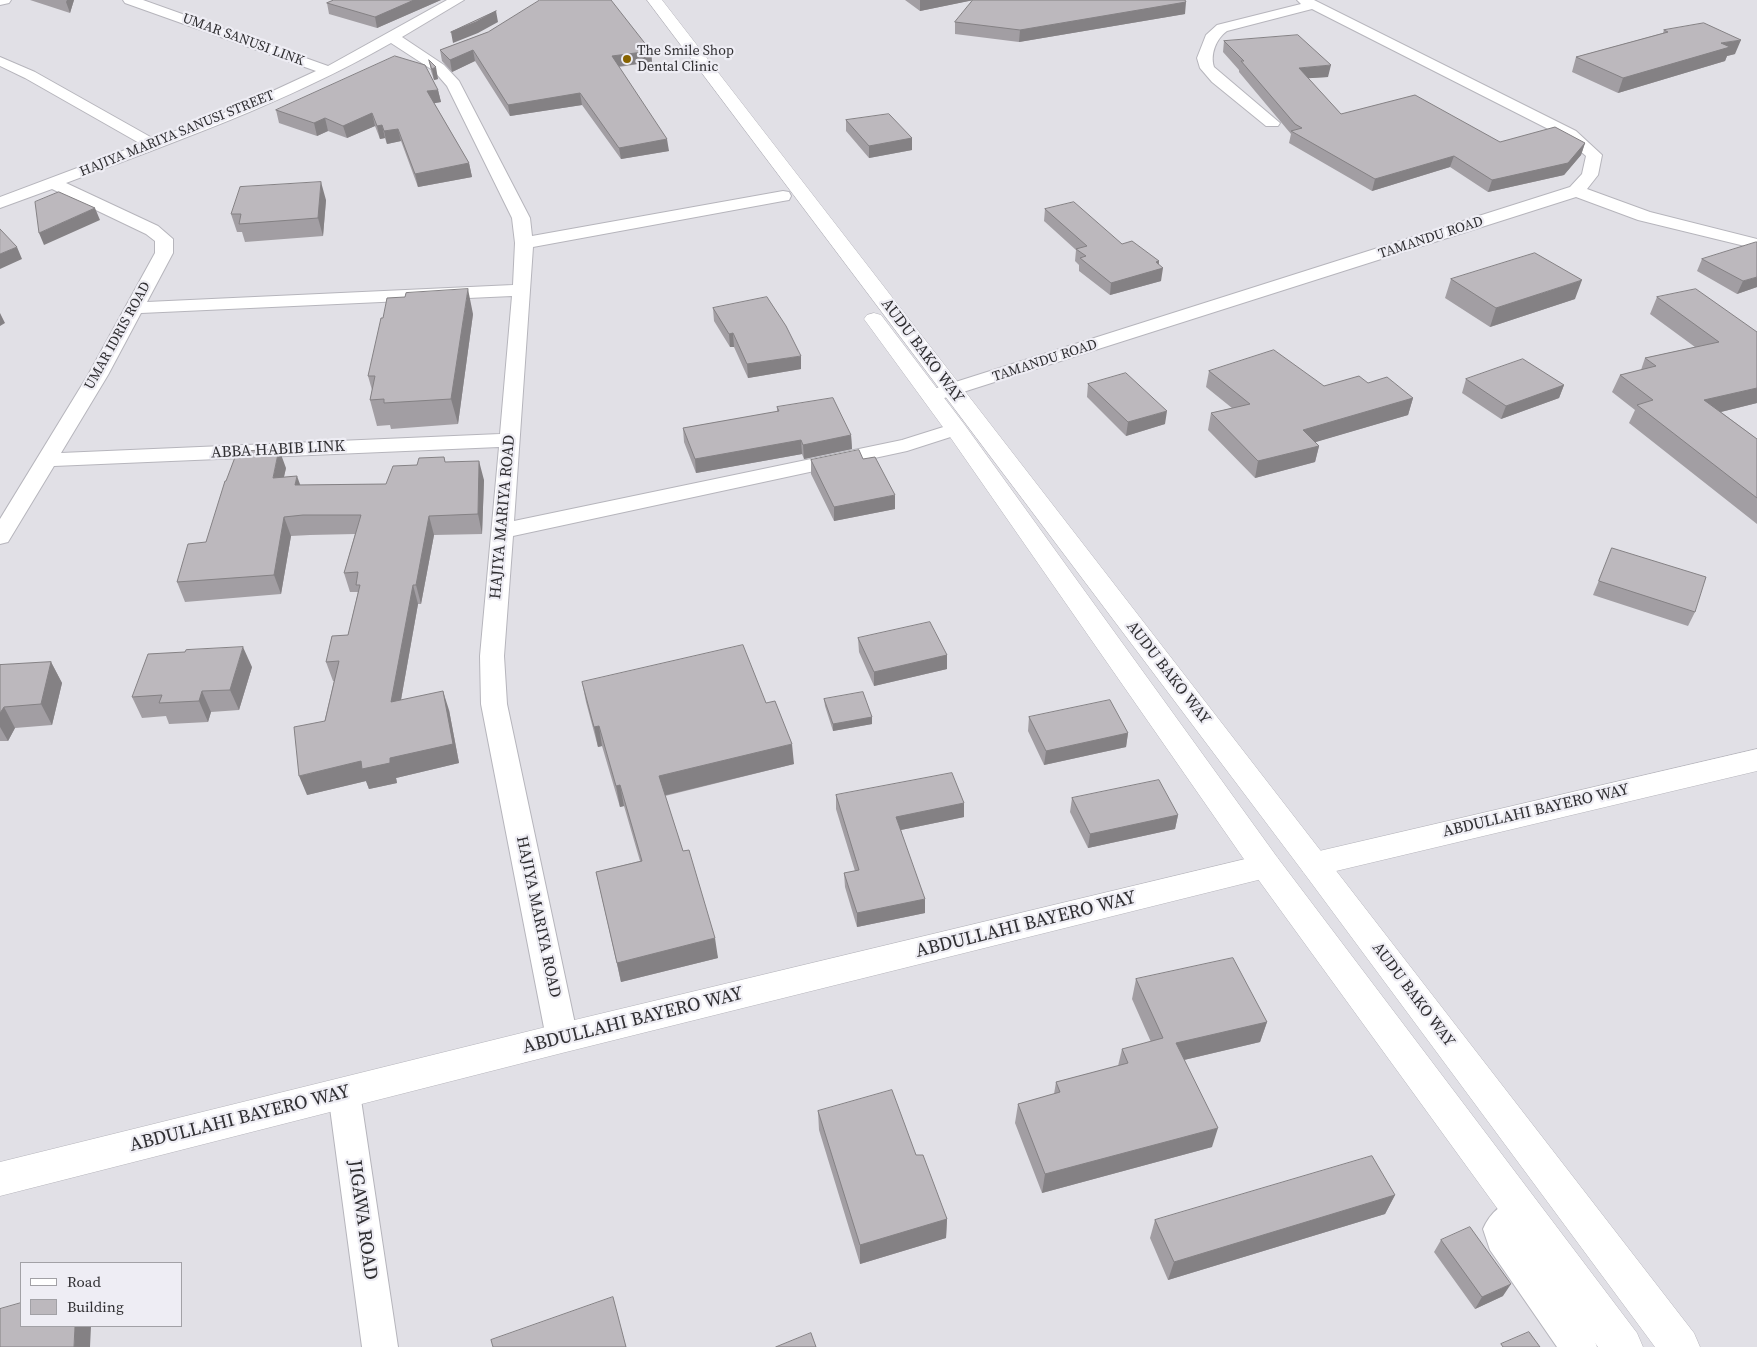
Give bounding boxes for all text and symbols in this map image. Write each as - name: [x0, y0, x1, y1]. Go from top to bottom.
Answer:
- street label: UMAR SANUSI LINK: [180, 10, 306, 70]
- place label: The Smile Shop Dental Clinic: [637, 43, 734, 75]
- marker: The Smile Shop Dental Clinic: [621, 53, 633, 65]
- street label: HAJIYA MARIYA SANUSI STREET: [77, 87, 277, 181]
- street label: TAMANDU ROAD: [1377, 213, 1485, 263]
- street label: UMAR IDRIS ROAD: [81, 279, 155, 393]
- street label: AUDU BAKO WAY: [877, 295, 967, 407]
- street label: TAMANDU ROAD: [991, 336, 1099, 386]
- street label: HAJIYA MARIYA ROAD: [486, 434, 520, 600]
- street label: ABBA HABIB LINK: [211, 437, 345, 463]
- street label: AUDU BAKO WAY: [1122, 618, 1214, 728]
- street label: ABDULLAHI BAYERO WAY: [1441, 780, 1631, 842]
- street label: HAJIYA MARIYA ROAD: [511, 834, 565, 1000]
- street label: ABDULLAHI BAYERO WAY: [913, 887, 1139, 963]
- street label: AUDU BAKO WAY: [1368, 939, 1458, 1051]
- street label: ABDULLAHI BAYERO WAY: [520, 983, 746, 1059]
- street label: ABDULLAHI BAYERO WAY: [127, 1081, 353, 1157]
- street label: JIGAWA ROAD: [342, 1159, 382, 1281]
- legend: [20, 1262, 182, 1327]
- text: Road: [67, 1271, 101, 1292]
- text: Building: [67, 1296, 124, 1317]

